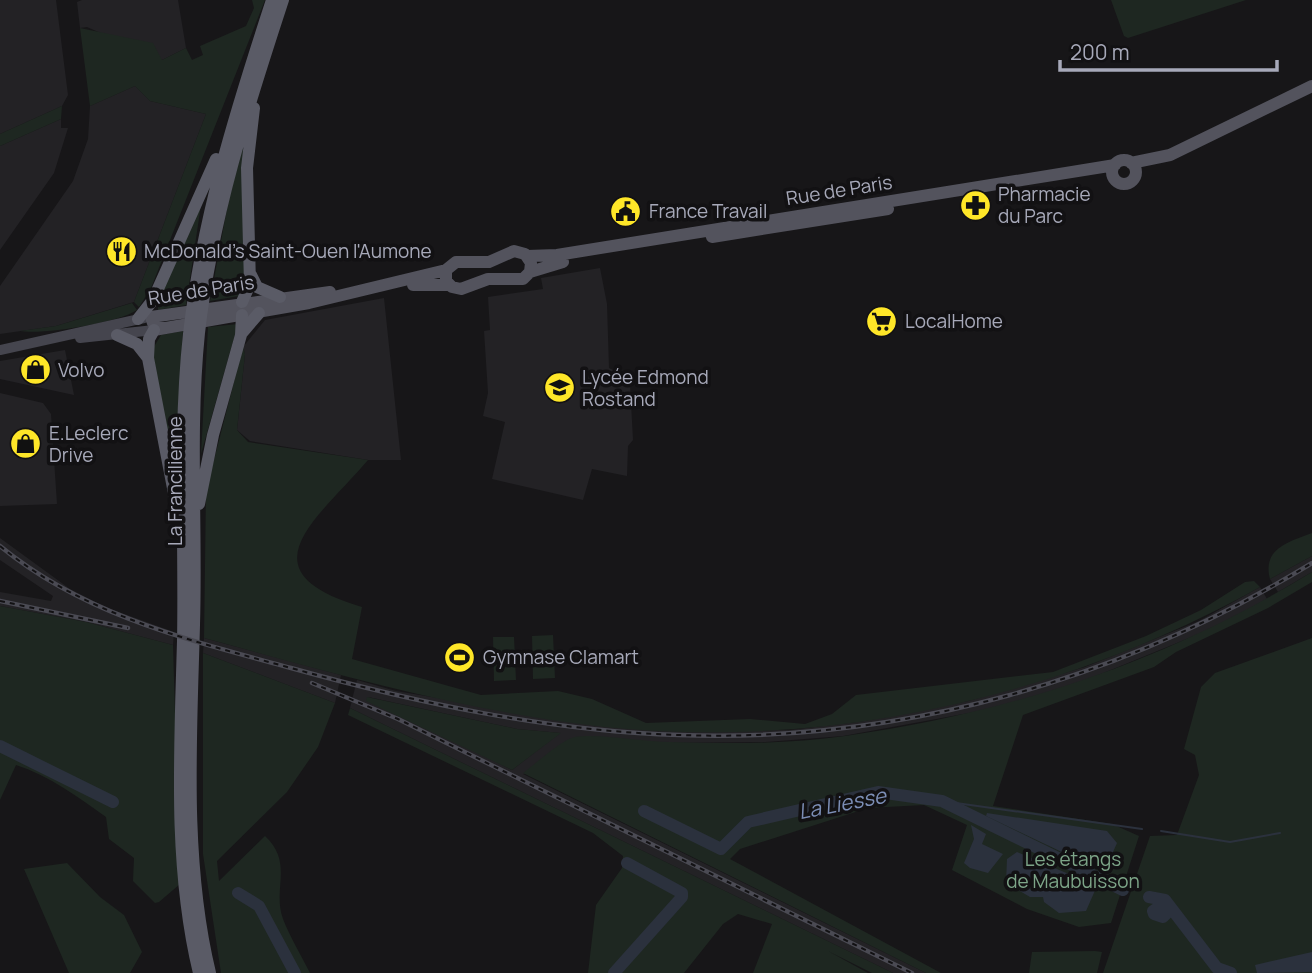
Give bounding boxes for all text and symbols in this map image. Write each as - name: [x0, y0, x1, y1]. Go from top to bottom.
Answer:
- scale bar: [1060, 28, 1277, 72]
- text: 200 m: [1070, 38, 1130, 66]
- street label: Rue de Paris: [784, 169, 894, 211]
- place label: Pharmacie du Parc: [998, 181, 1091, 229]
- pharmacy icon: Pharmacie du Parc: [958, 188, 992, 222]
- public building icon: France Travail: [609, 194, 643, 228]
- place label: France Travail: [649, 198, 768, 224]
- restaurant icon: McDonald's Saint-Ouen l'Aumone: [104, 234, 138, 268]
- place label: McDonald's Saint-Ouen l'Aumone: [144, 238, 432, 264]
- street label: Rue de Paris: [146, 269, 256, 311]
- supermarket icon: LocalHome: [865, 304, 899, 338]
- place label: LocalHome: [905, 308, 1003, 334]
- shop icon: Volvo: [18, 353, 52, 387]
- place label: Volvo: [58, 357, 105, 383]
- place label: Lycée Edmond Rostand: [582, 364, 709, 412]
- school or university icon: Lycée Edmond Rostand: [542, 371, 576, 405]
- street label: La Francilienne: [162, 416, 188, 546]
- place label: E.Leclerc Drive: [49, 420, 128, 468]
- shop icon: E.Leclerc Drive: [9, 427, 43, 461]
- sports icon: Gymnase Clamart: [443, 640, 477, 674]
- place label: Gymnase Clamart: [483, 644, 639, 670]
- water label: La Liesse: [796, 780, 890, 825]
- park label: Les étangs de Maubuisson: [1006, 846, 1140, 894]

